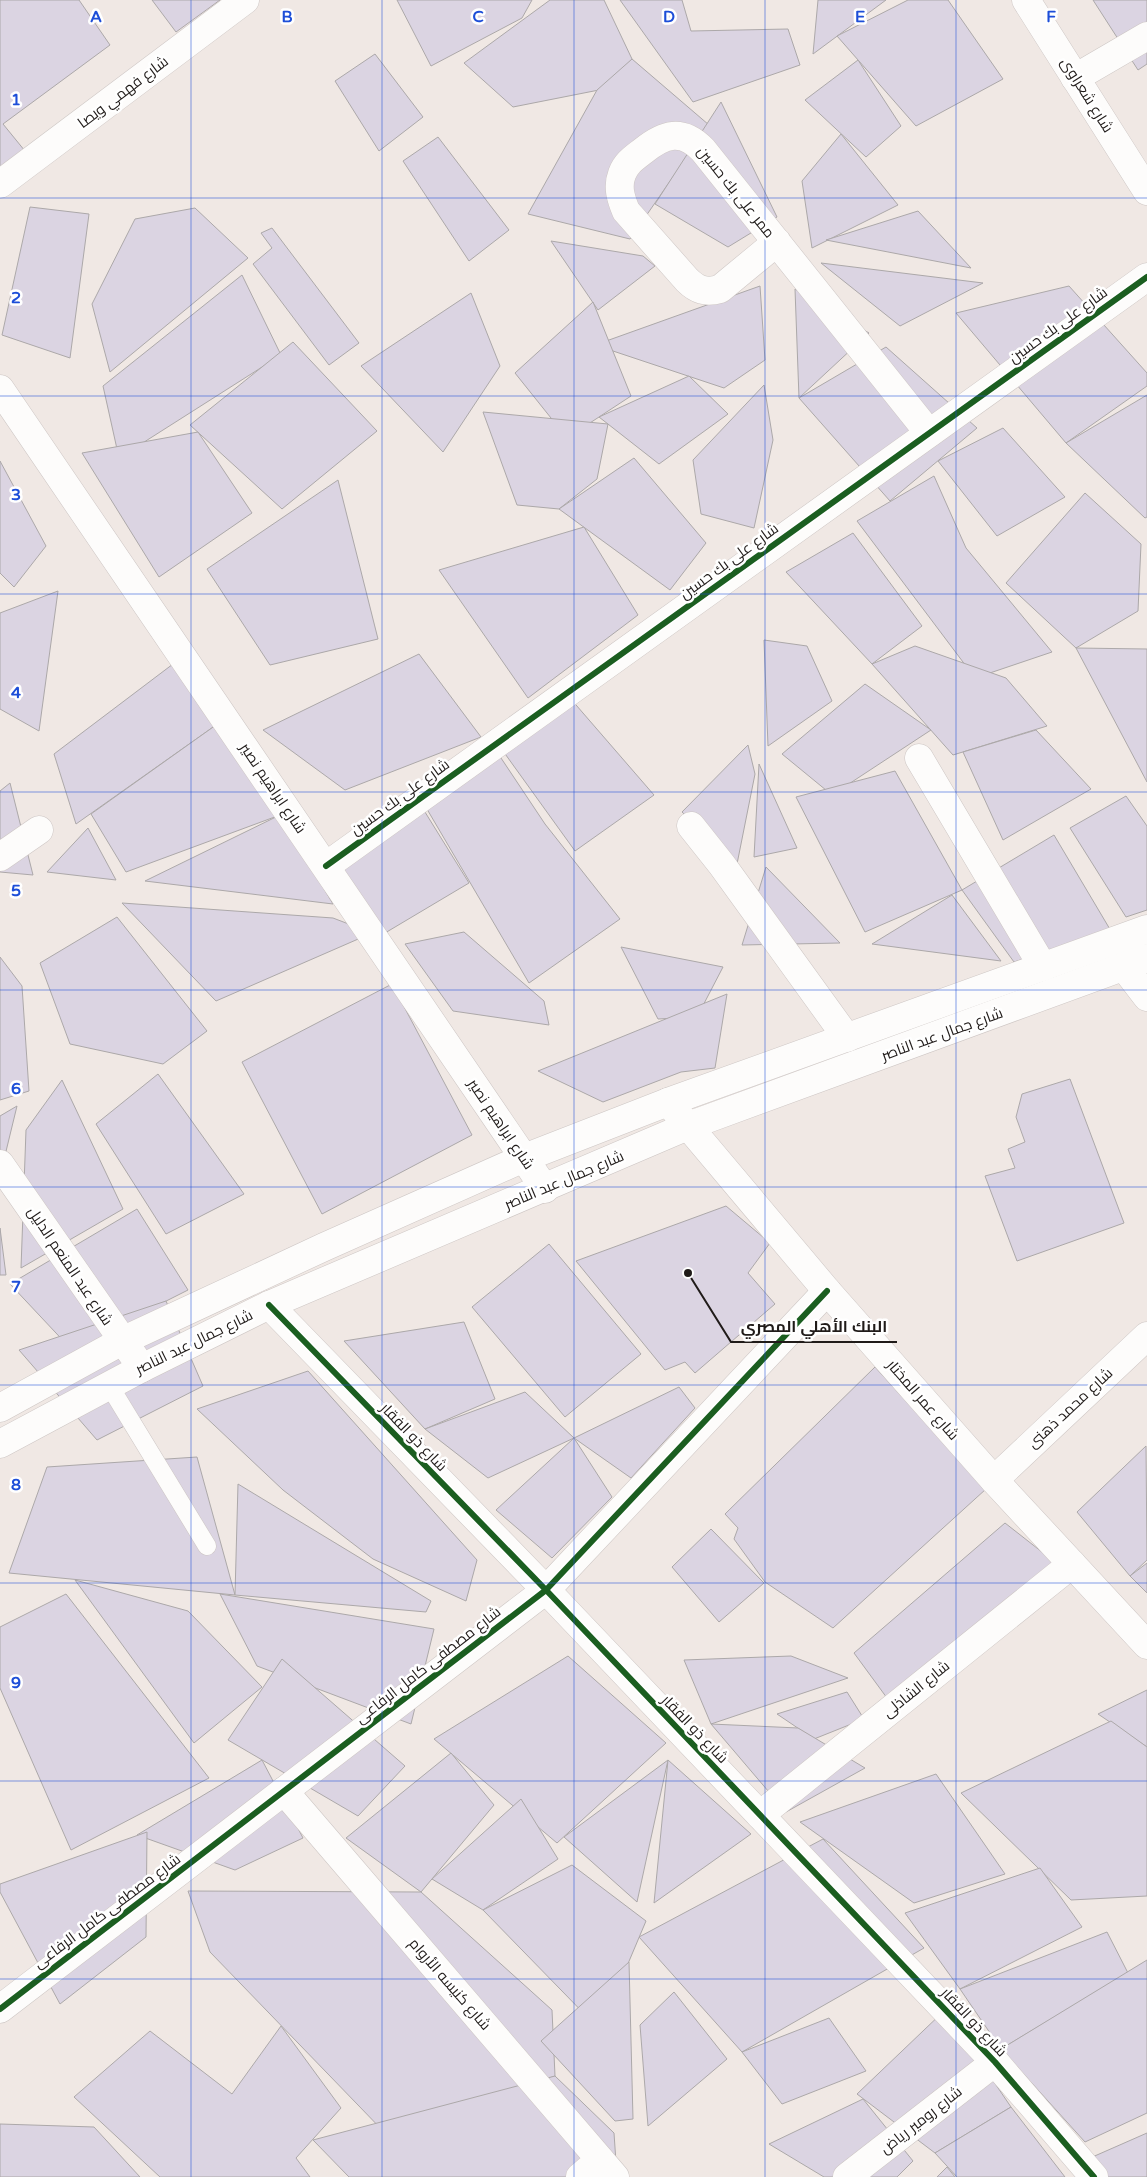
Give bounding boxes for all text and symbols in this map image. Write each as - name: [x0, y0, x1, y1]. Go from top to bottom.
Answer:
- text: A: [90, 7, 102, 27]
- text: B: [281, 7, 293, 27]
- text: C: [472, 7, 484, 27]
- text: D: [663, 7, 675, 27]
- text: E: [855, 7, 865, 27]
- text: F: [1046, 7, 1056, 27]
- street label: شارع فهمي ويصا: [74, 52, 174, 134]
- street label: شارع شعراوى: [1055, 54, 1117, 137]
- text: 1: [11, 90, 21, 110]
- street label: ممر على بك حسين: [693, 142, 779, 242]
- street label: شارع على بك حسين: [1005, 283, 1112, 369]
- text: 2: [11, 288, 21, 308]
- text: 3: [11, 485, 21, 505]
- street label: شارع على بك حسين: [676, 519, 783, 605]
- text: 4: [11, 683, 21, 703]
- street label: شارع ابراهيم نصير: [234, 738, 310, 838]
- street label: شارع على بك حسين: [347, 755, 454, 841]
- text: 5: [11, 881, 21, 901]
- street label: شارع جمال عبد الناصر: [878, 1004, 1006, 1067]
- street label: شارع ابراهيم نصير: [462, 1074, 538, 1174]
- text: 6: [11, 1079, 21, 1099]
- street label: شارع جمال عبد الناصر: [501, 1147, 627, 1216]
- street label: شارع عبد المنعم الدليل: [22, 1203, 116, 1330]
- text: 7: [11, 1277, 21, 1297]
- street label: شارع جمال عبد الناصر: [132, 1306, 256, 1380]
- callout: البنك الأهلي المصري: [731, 1311, 897, 1342]
- text: البنك الأهلي المصري: [741, 1317, 887, 1339]
- street label: شارع عمر المختار: [881, 1355, 963, 1445]
- street label: شارع محمد ذهنى: [1024, 1364, 1118, 1453]
- street label: شارع ذو الفقار: [375, 1398, 451, 1476]
- text: 8: [11, 1475, 21, 1495]
- street label: شارع مصطفى كامل الرفاعى: [352, 1603, 506, 1729]
- street label: شارع الشاذلى: [879, 1657, 954, 1723]
- text: 9: [11, 1673, 21, 1693]
- street label: شارع ذو الفقار: [656, 1690, 732, 1768]
- street label: شارع مصطفى كامل الرفاعى: [30, 1850, 185, 1974]
- street label: شارع كنيسه الأروام: [404, 1934, 495, 2035]
- street label: شارع ذو الفقار: [935, 1983, 1011, 2062]
- street label: شارع رومير رياض: [876, 2082, 967, 2159]

